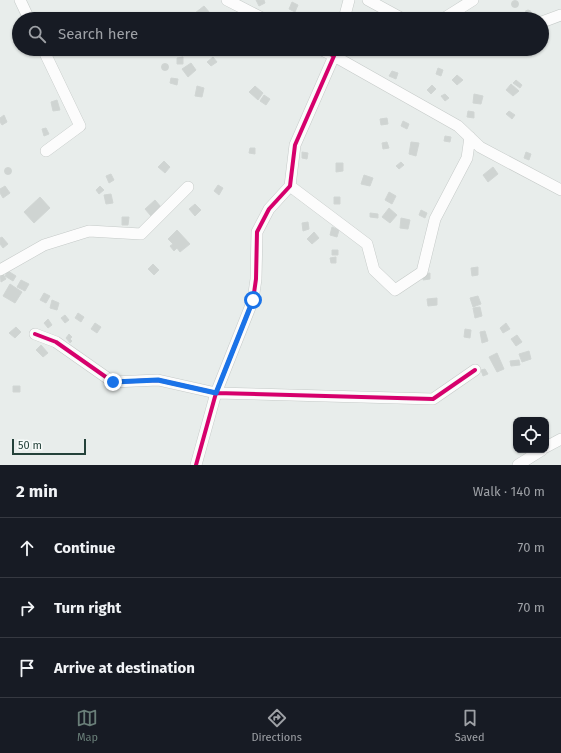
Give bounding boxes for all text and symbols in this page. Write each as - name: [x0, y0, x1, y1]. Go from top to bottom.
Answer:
- search box: [12, 12, 549, 56]
- icon: search: [26, 23, 48, 45]
- text: Search here: [58, 25, 138, 43]
- route start: [244, 291, 262, 309]
- route end: [104, 373, 122, 391]
- map controls: [513, 417, 549, 453]
- button: locate: [513, 417, 549, 453]
- scale bar: [12, 437, 86, 456]
- text: 50 m: [18, 439, 42, 452]
- text: 2 min: [16, 481, 58, 502]
- text: Walk · 140 m: [473, 484, 545, 499]
- icon: ahead: [16, 537, 38, 559]
- text: Continue: [54, 539, 115, 557]
- text: 70 m: [518, 540, 545, 555]
- icon: right: [16, 597, 38, 619]
- text: Turn right: [54, 599, 121, 617]
- text: 70 m: [518, 600, 545, 615]
- icon: arrive: [16, 657, 38, 679]
- text: Arrive at destination: [54, 659, 195, 677]
- tab: Map: [76, 707, 98, 744]
- tab: Directions: [251, 707, 302, 744]
- tab: Saved: [455, 707, 485, 744]

